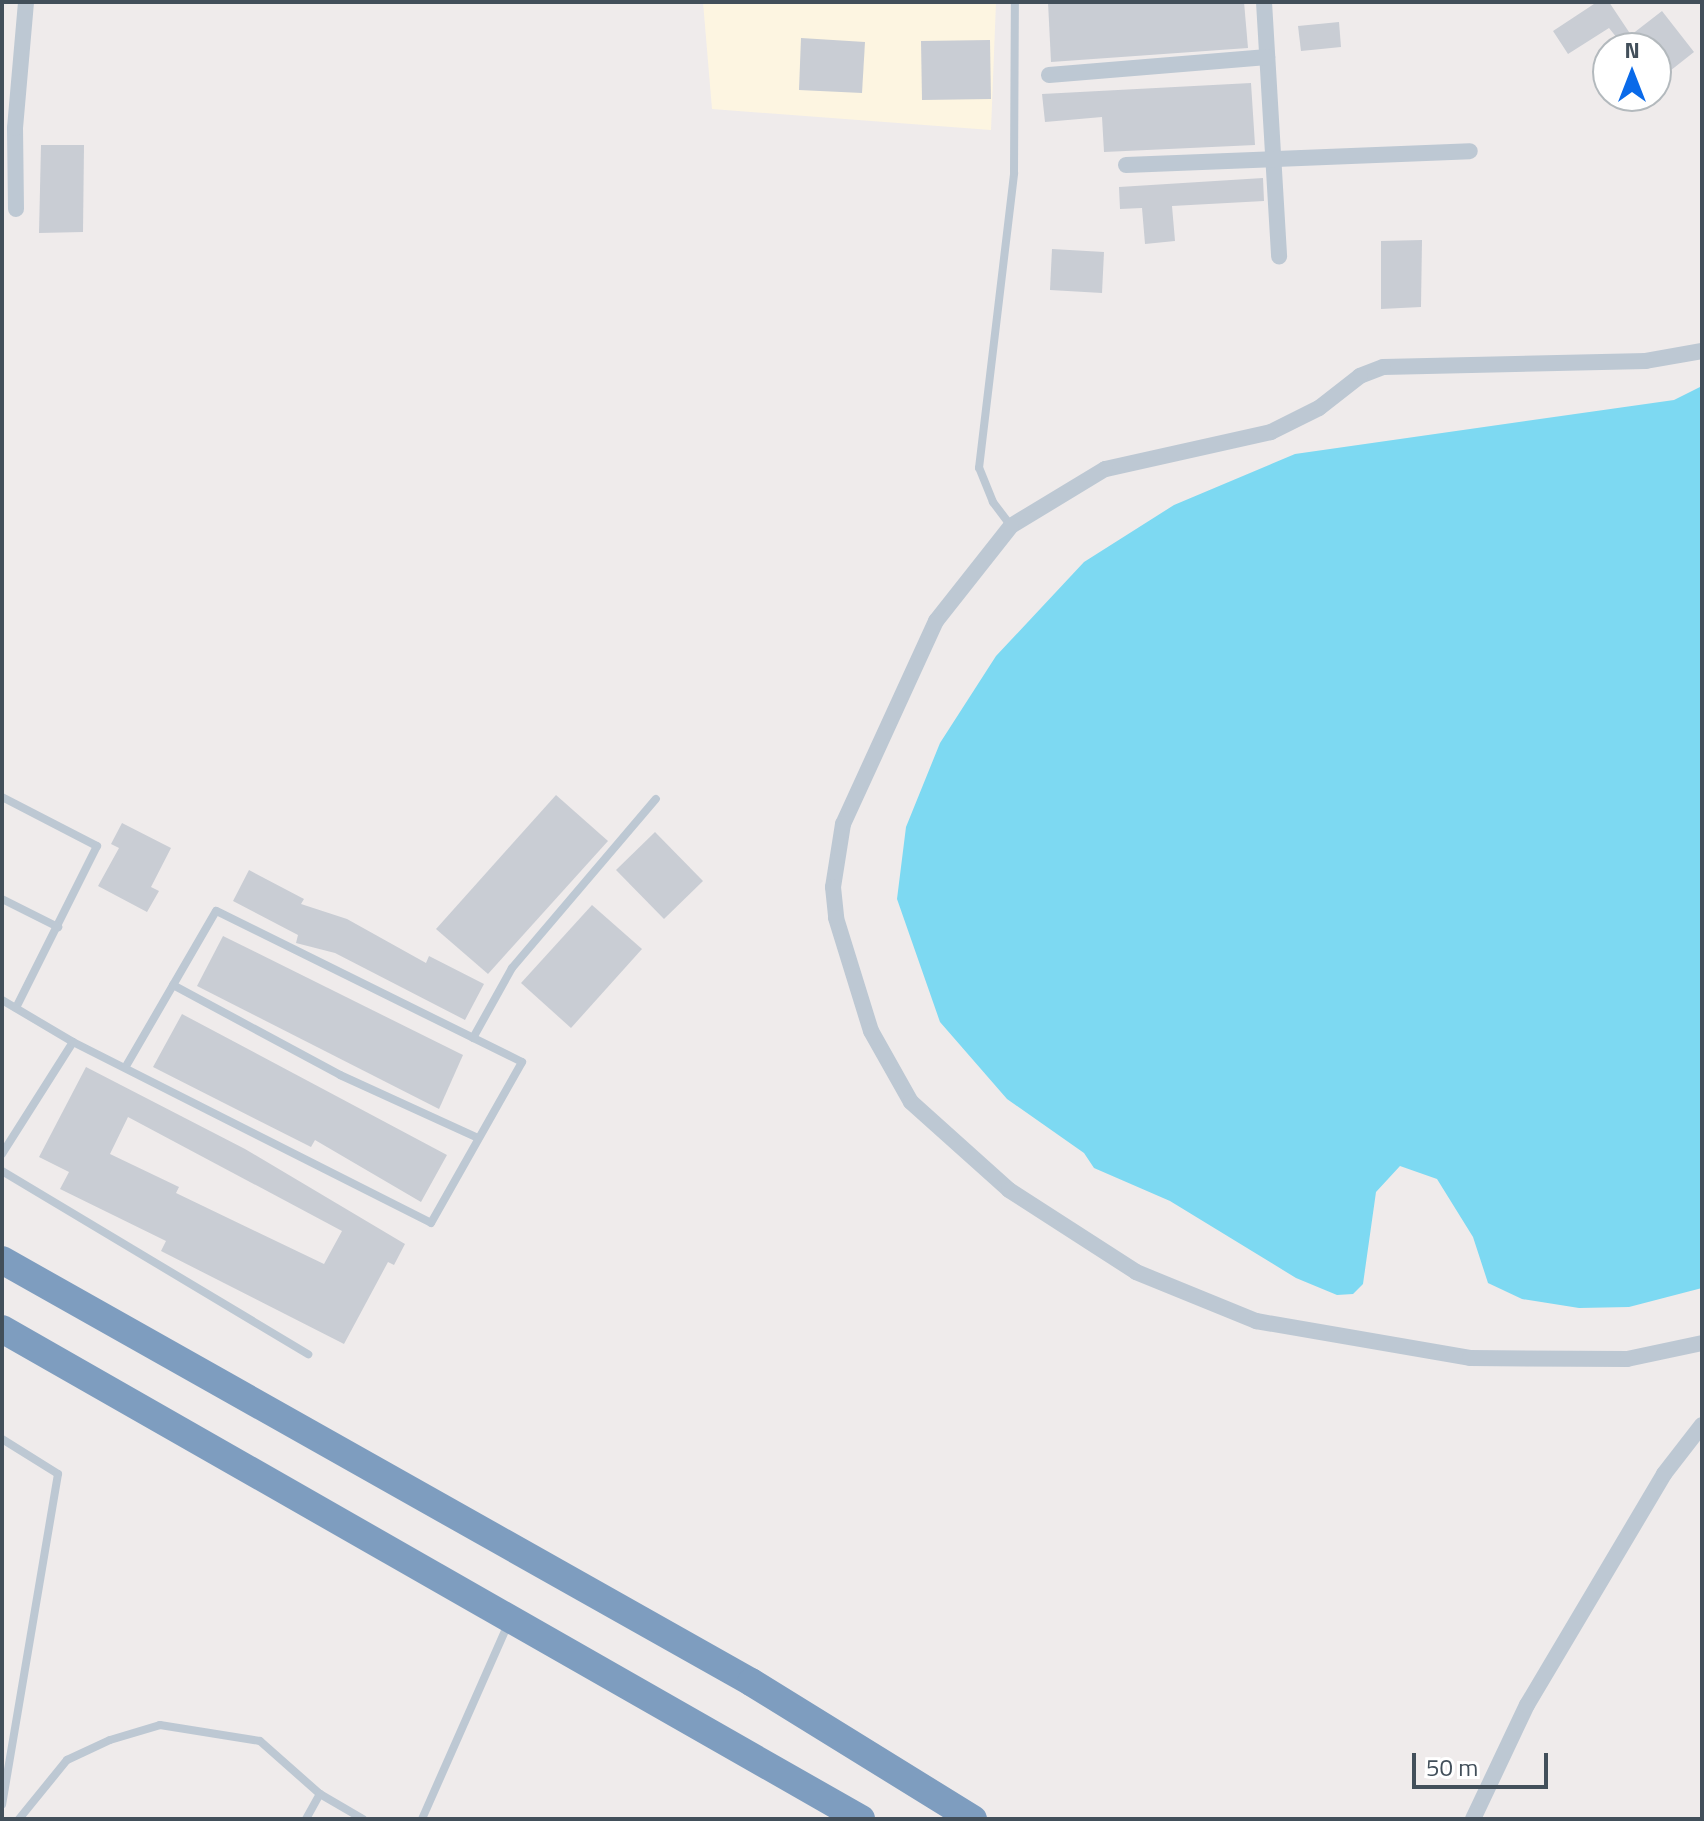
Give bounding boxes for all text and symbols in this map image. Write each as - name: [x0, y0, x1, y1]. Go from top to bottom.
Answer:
- north arrow: [1592, 32, 1672, 112]
- text: N: [1624, 33, 1640, 67]
- scale bar: [1416, 1737, 1552, 1787]
- text: 50 m: [1426, 1749, 1478, 1785]

